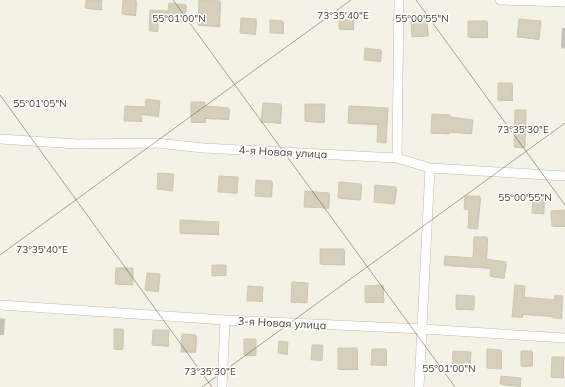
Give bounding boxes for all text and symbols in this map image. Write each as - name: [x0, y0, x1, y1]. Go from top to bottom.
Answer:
- text: 73°35'40"E: [317, 9, 369, 22]
- text: 55°01'00"N: [152, 12, 206, 25]
- text: 55°00'55"N: [395, 12, 449, 25]
- text: 55°01'05"N: [13, 97, 67, 110]
- text: 73°35'30"E: [497, 123, 549, 136]
- street label: 4-я Новая улица: [238, 143, 328, 161]
- text: 55°00'55"N: [498, 191, 552, 204]
- text: 73°35'40"E: [16, 243, 68, 256]
- street label: 3-я Новая улица: [237, 314, 327, 332]
- text: 55°01'00"N: [422, 362, 476, 375]
- text: 73°35'30"E: [184, 365, 236, 378]

